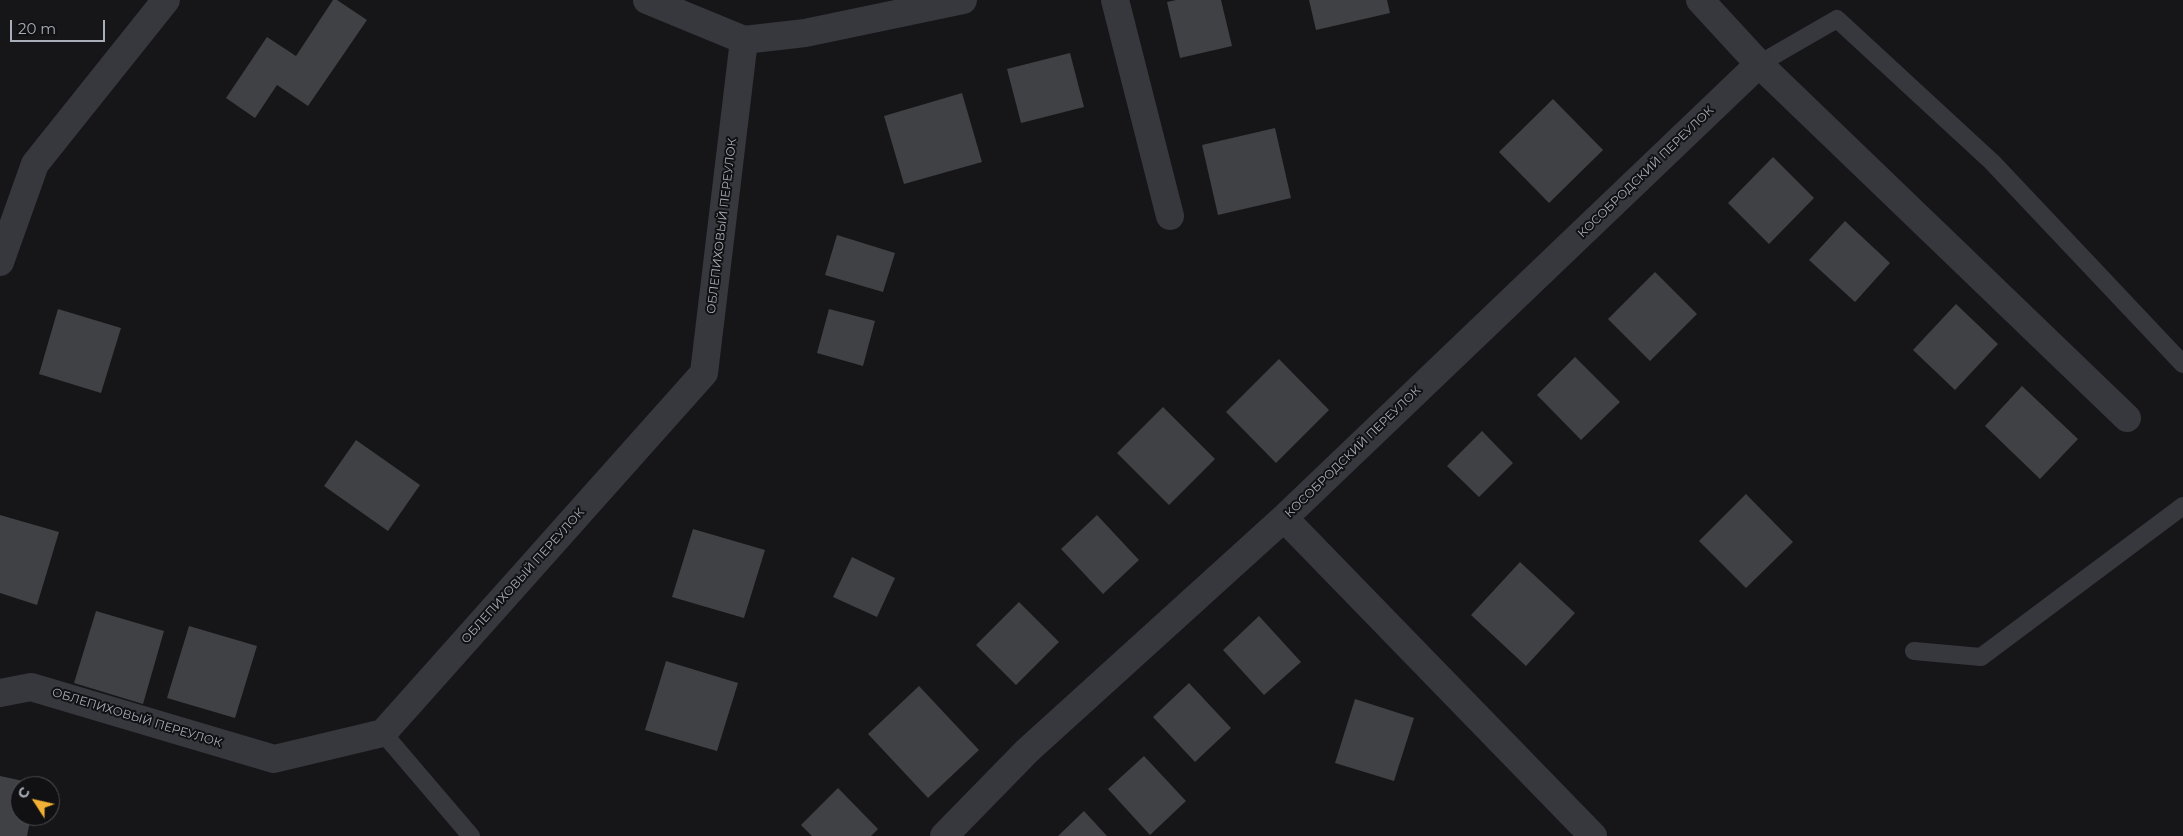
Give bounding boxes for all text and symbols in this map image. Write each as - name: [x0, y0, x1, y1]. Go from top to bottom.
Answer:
- scale bar: [12, 10, 108, 42]
- text: 20 m: [18, 19, 56, 38]
- street label: КОСОБРОДСКИЙ ПЕРЕУЛОК: [1575, 103, 1717, 241]
- street label: ОБЛЕПИХОВЫЙ ПЕРЕУЛОК: [704, 137, 740, 315]
- street label: КОСОБРОДСКИЙ ПЕРЕУЛОК: [1282, 383, 1424, 521]
- street label: ОБЛЕПИХОВЫЙ ПЕРЕУЛОК: [458, 505, 588, 647]
- street label: ОБЛЕПИХОВЫЙ ПЕРЕУЛОК: [50, 685, 224, 751]
- north arrow: [10, 776, 60, 826]
- text: С: [13, 784, 34, 802]

